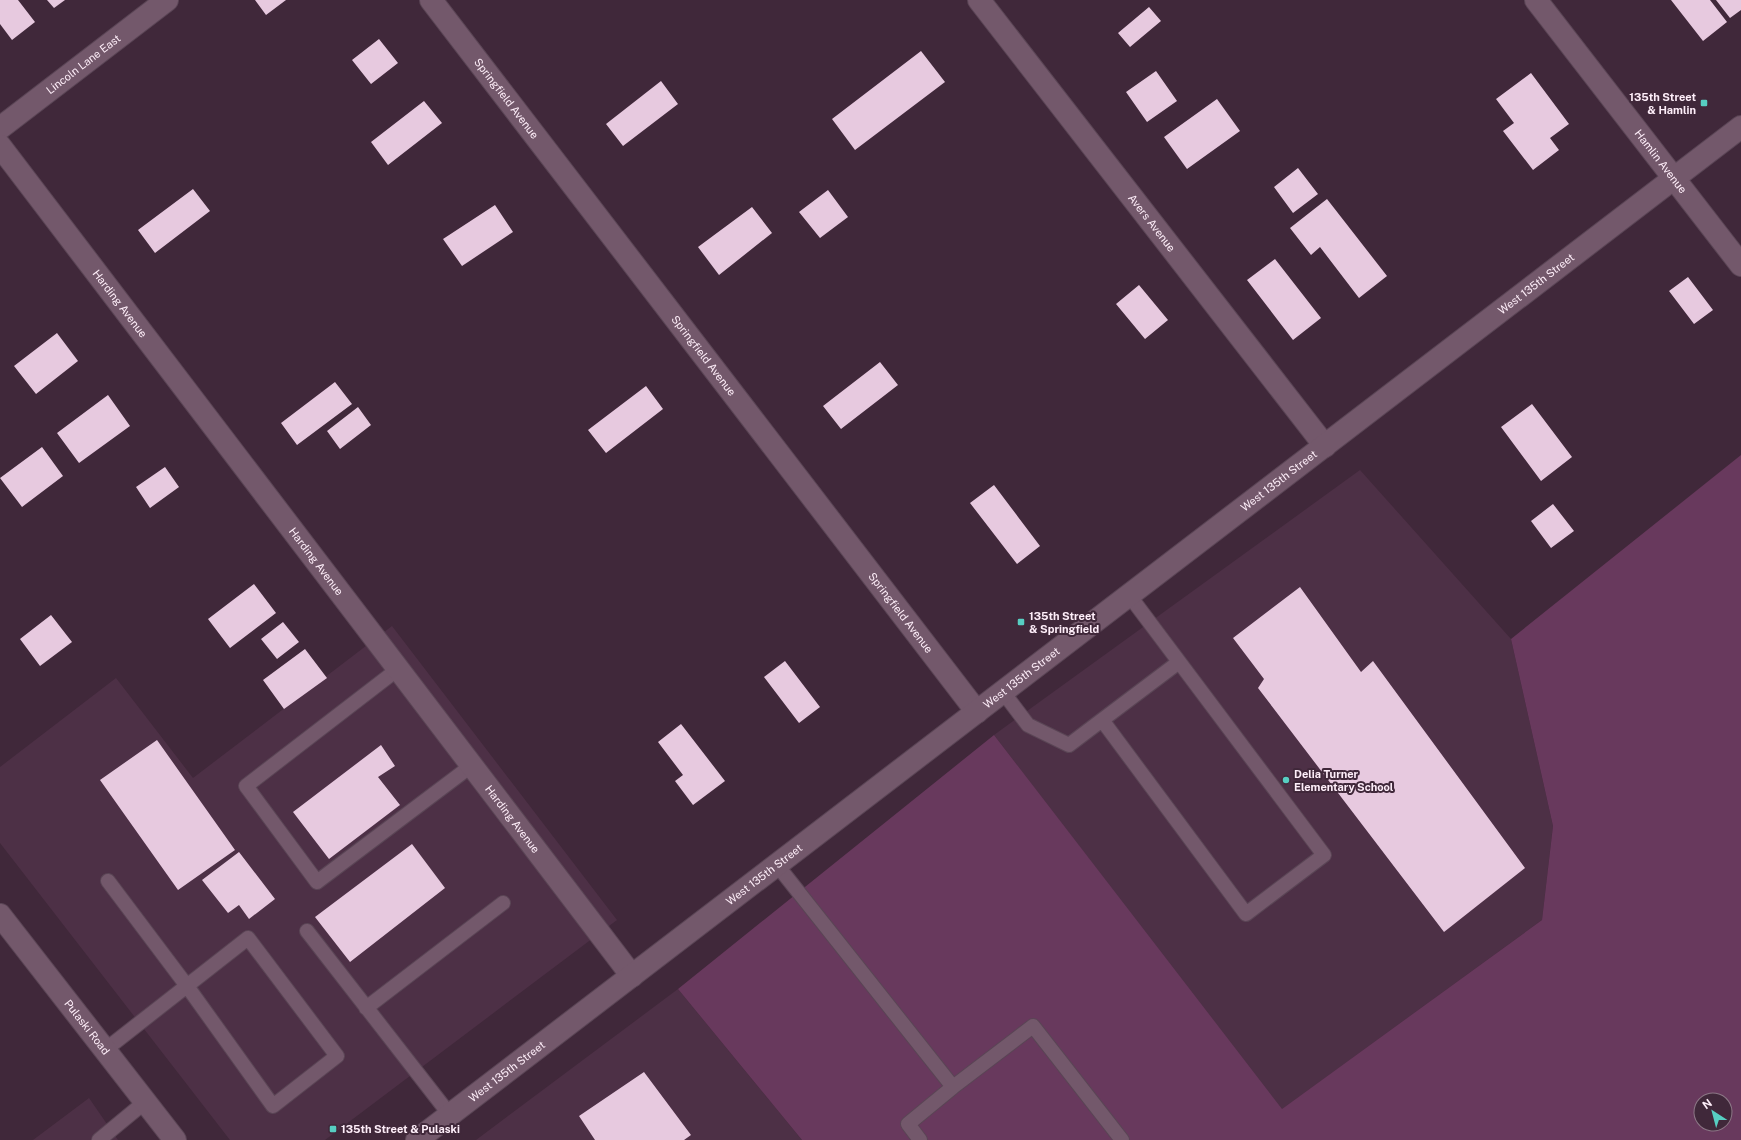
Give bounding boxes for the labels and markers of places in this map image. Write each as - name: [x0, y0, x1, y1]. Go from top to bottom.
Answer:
- place label: 135th Street & Hamlin: [1629, 91, 1696, 116]
- marker: 135th Street & Hamlin: [1699, 98, 1709, 108]
- place label: 135th Street & Springfield: [1029, 610, 1099, 635]
- marker: 135th Street & Springfield: [1016, 617, 1026, 627]
- place label: Delia Turner Elementary School: [1294, 768, 1394, 793]
- marker: Delia Turner Elementary School: [1281, 775, 1291, 785]
- place label: 135th Street & Pulaski: [341, 1123, 460, 1135]
- marker: 135th Street & Pulaski: [328, 1124, 338, 1134]

